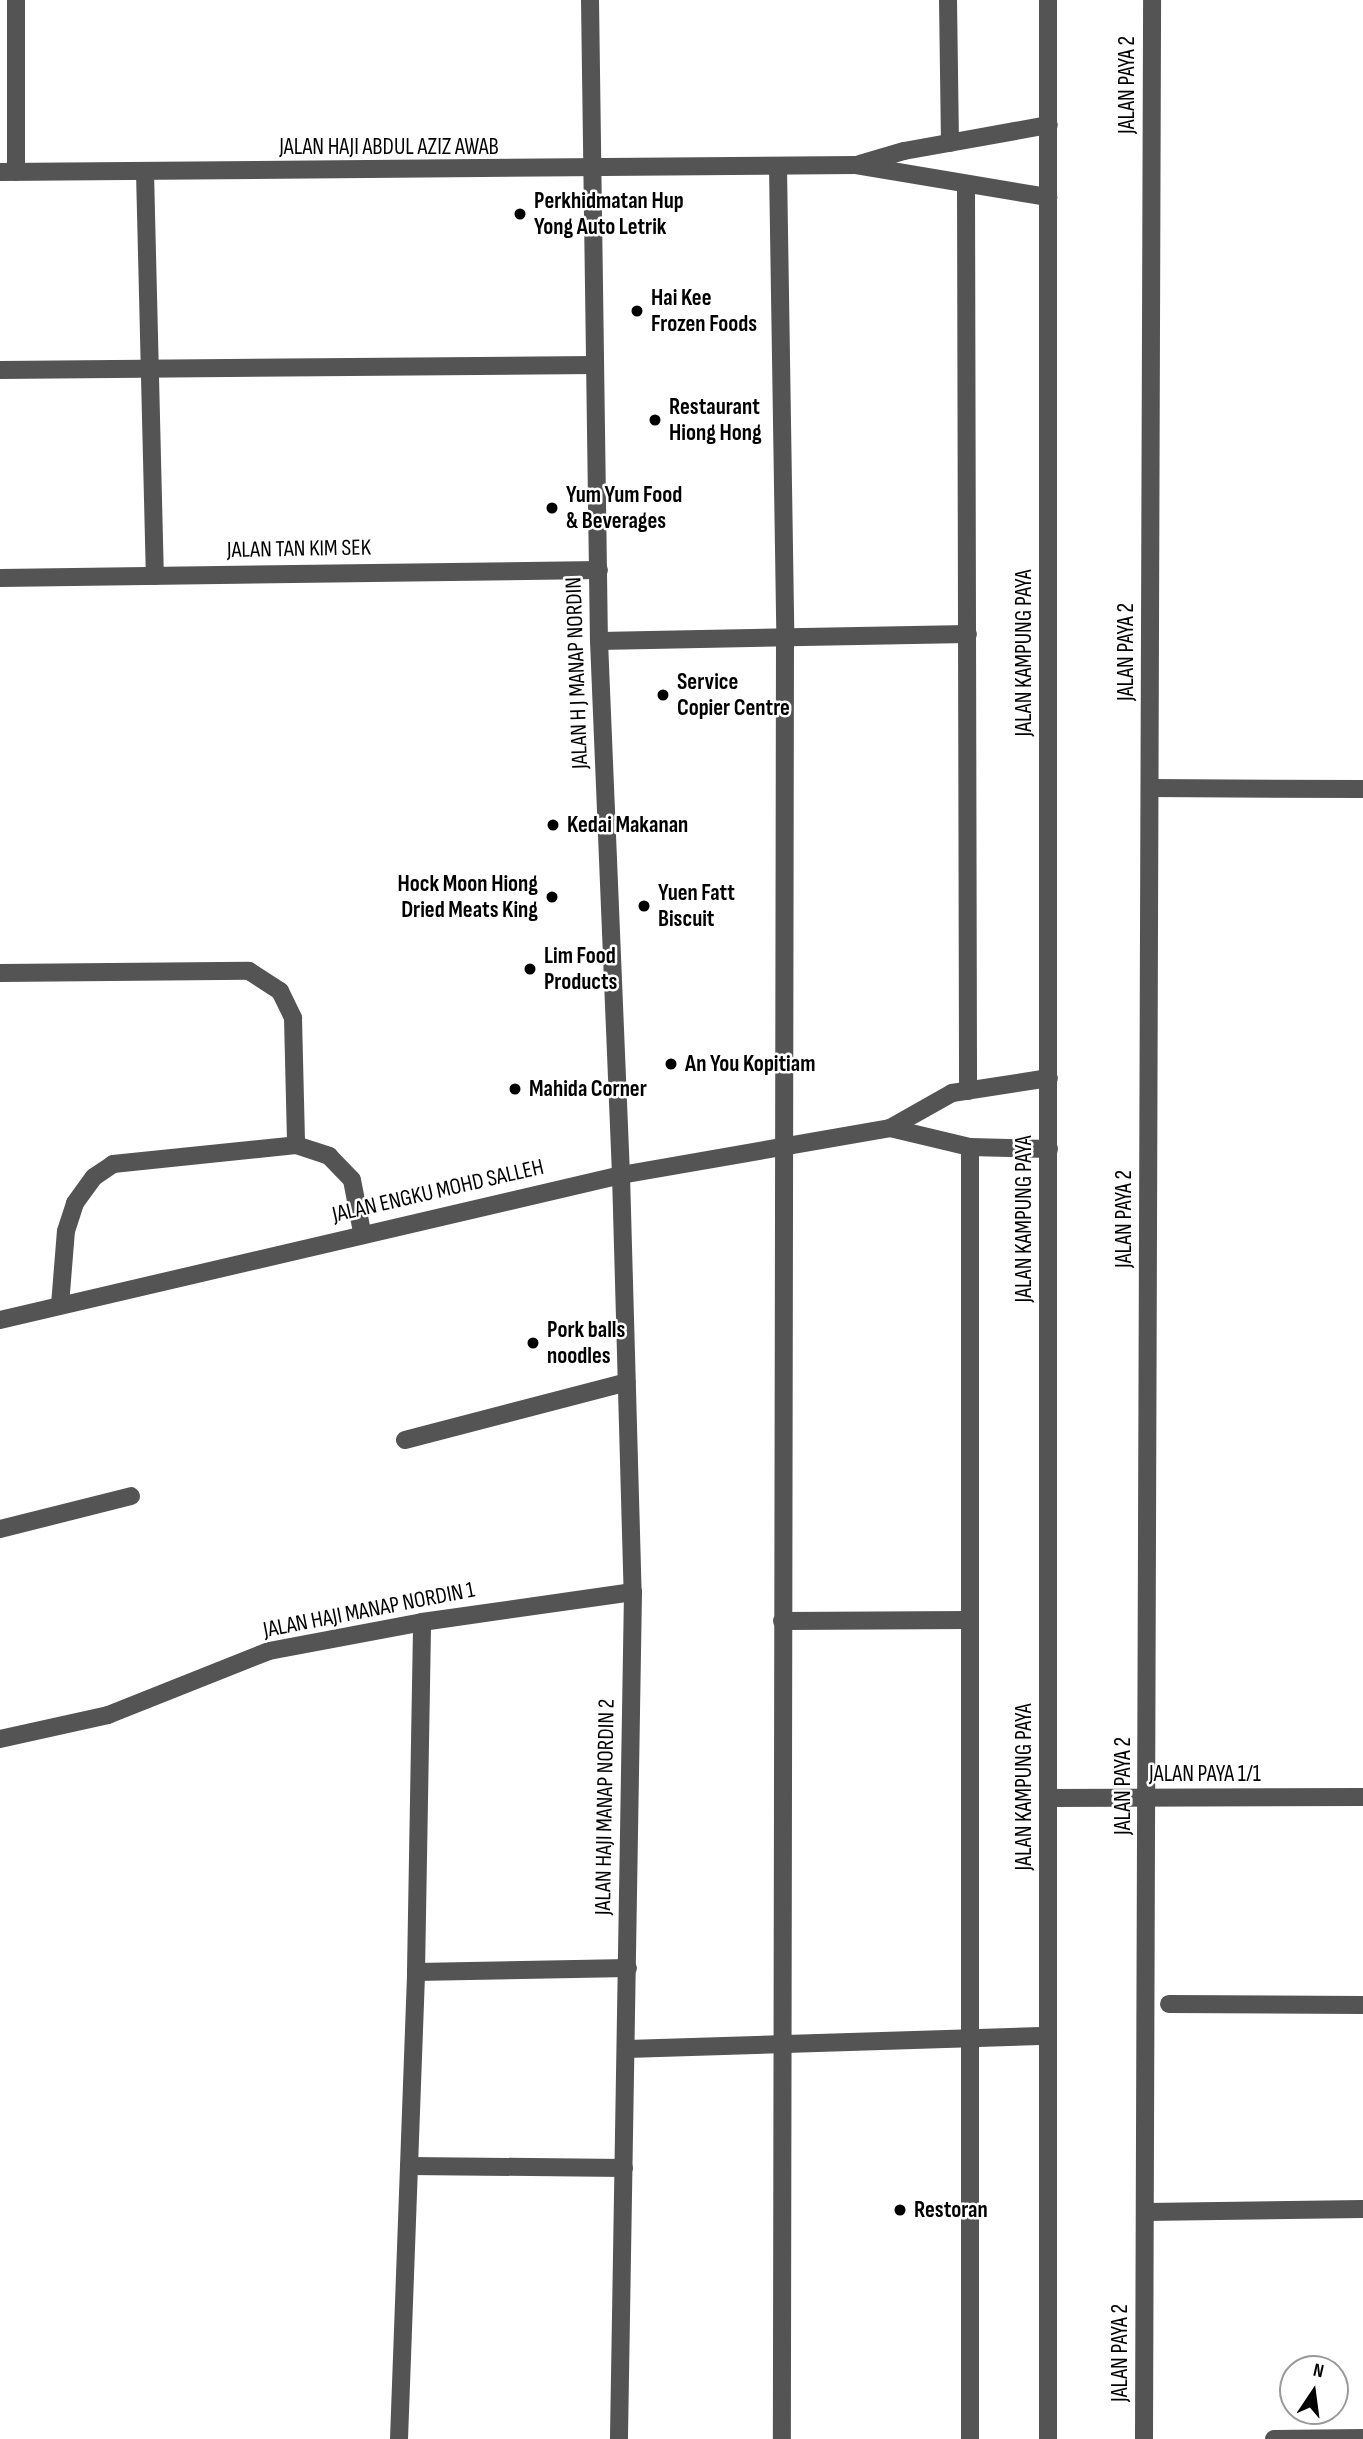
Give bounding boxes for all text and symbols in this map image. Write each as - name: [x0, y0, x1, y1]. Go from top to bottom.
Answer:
- street label: JALAN PAYA 2: [1113, 36, 1141, 134]
- street label: JALAN HAJI ABDUL AZIZ AWAB: [279, 133, 499, 161]
- place label: Perkhidmatan Hup Yong Auto Letrik: [534, 187, 684, 241]
- marker: Perkhidmatan Hup Yong Auto Letrik: [512, 206, 528, 222]
- place label: Hai Kee Frozen Foods: [651, 284, 757, 338]
- marker: Hai Kee Frozen Foods: [629, 303, 645, 319]
- place label: Restaurant Hiong Hong: [669, 393, 762, 447]
- marker: Restaurant Hiong Hong: [647, 412, 663, 428]
- place label: Yum Yum Food & Beverages: [566, 481, 682, 535]
- marker: Yum Yum Food & Beverages: [544, 500, 560, 516]
- street label: JALAN TAN KIM SEK: [227, 534, 371, 564]
- street label: JALAN KAMPUNG PAYA: [1010, 570, 1038, 736]
- street label: JALAN H J MANAP NORDIN: [560, 577, 594, 769]
- street label: JALAN PAYA 2: [1112, 603, 1140, 701]
- place label: Service Copier Centre: [677, 668, 790, 722]
- marker: Service Copier Centre: [655, 687, 671, 703]
- place label: Kedai Makanan: [567, 811, 688, 839]
- marker: Kedai Makanan: [545, 817, 561, 833]
- place label: Hock Moon Hiong Dried Meats King: [397, 870, 538, 924]
- place label: Yuen Fatt Biscuit: [658, 879, 735, 933]
- marker: Hock Moon Hiong Dried Meats King: [544, 889, 560, 905]
- marker: Yuen Fatt Biscuit: [636, 898, 652, 914]
- place label: Lim Food Products: [544, 942, 617, 996]
- marker: Lim Food Products: [522, 961, 538, 977]
- place label: An You Kopitiam: [685, 1050, 815, 1078]
- marker: An You Kopitiam: [663, 1056, 679, 1072]
- place label: Mahida Corner: [529, 1075, 647, 1103]
- marker: Mahida Corner: [507, 1081, 523, 1097]
- street label: JALAN KAMPUNG PAYA: [1010, 1136, 1038, 1302]
- street label: JALAN ENGKU MOHD SALLEH: [330, 1153, 546, 1229]
- street label: JALAN PAYA 2: [1110, 1170, 1138, 1268]
- place label: Pork balls noodles: [547, 1316, 625, 1370]
- marker: Pork balls noodles: [525, 1335, 541, 1351]
- street label: JALAN HAJI MANAP NORDIN 1: [261, 1576, 477, 1644]
- street label: JALAN HAJI MANAP NORDIN 2: [589, 1699, 621, 1915]
- street label: JALAN KAMPUNG PAYA: [1010, 1704, 1038, 1870]
- street label: JALAN PAYA 2: [1109, 1737, 1137, 1835]
- street label: JALAN PAYA 1/1: [1149, 1760, 1261, 1788]
- place label: Restoran: [914, 2196, 988, 2224]
- marker: Restoran: [892, 2202, 908, 2218]
- street label: JALAN PAYA 2: [1106, 2304, 1134, 2402]
- north arrow: [1279, 2355, 1349, 2425]
- text: N: [1311, 2359, 1326, 2383]

